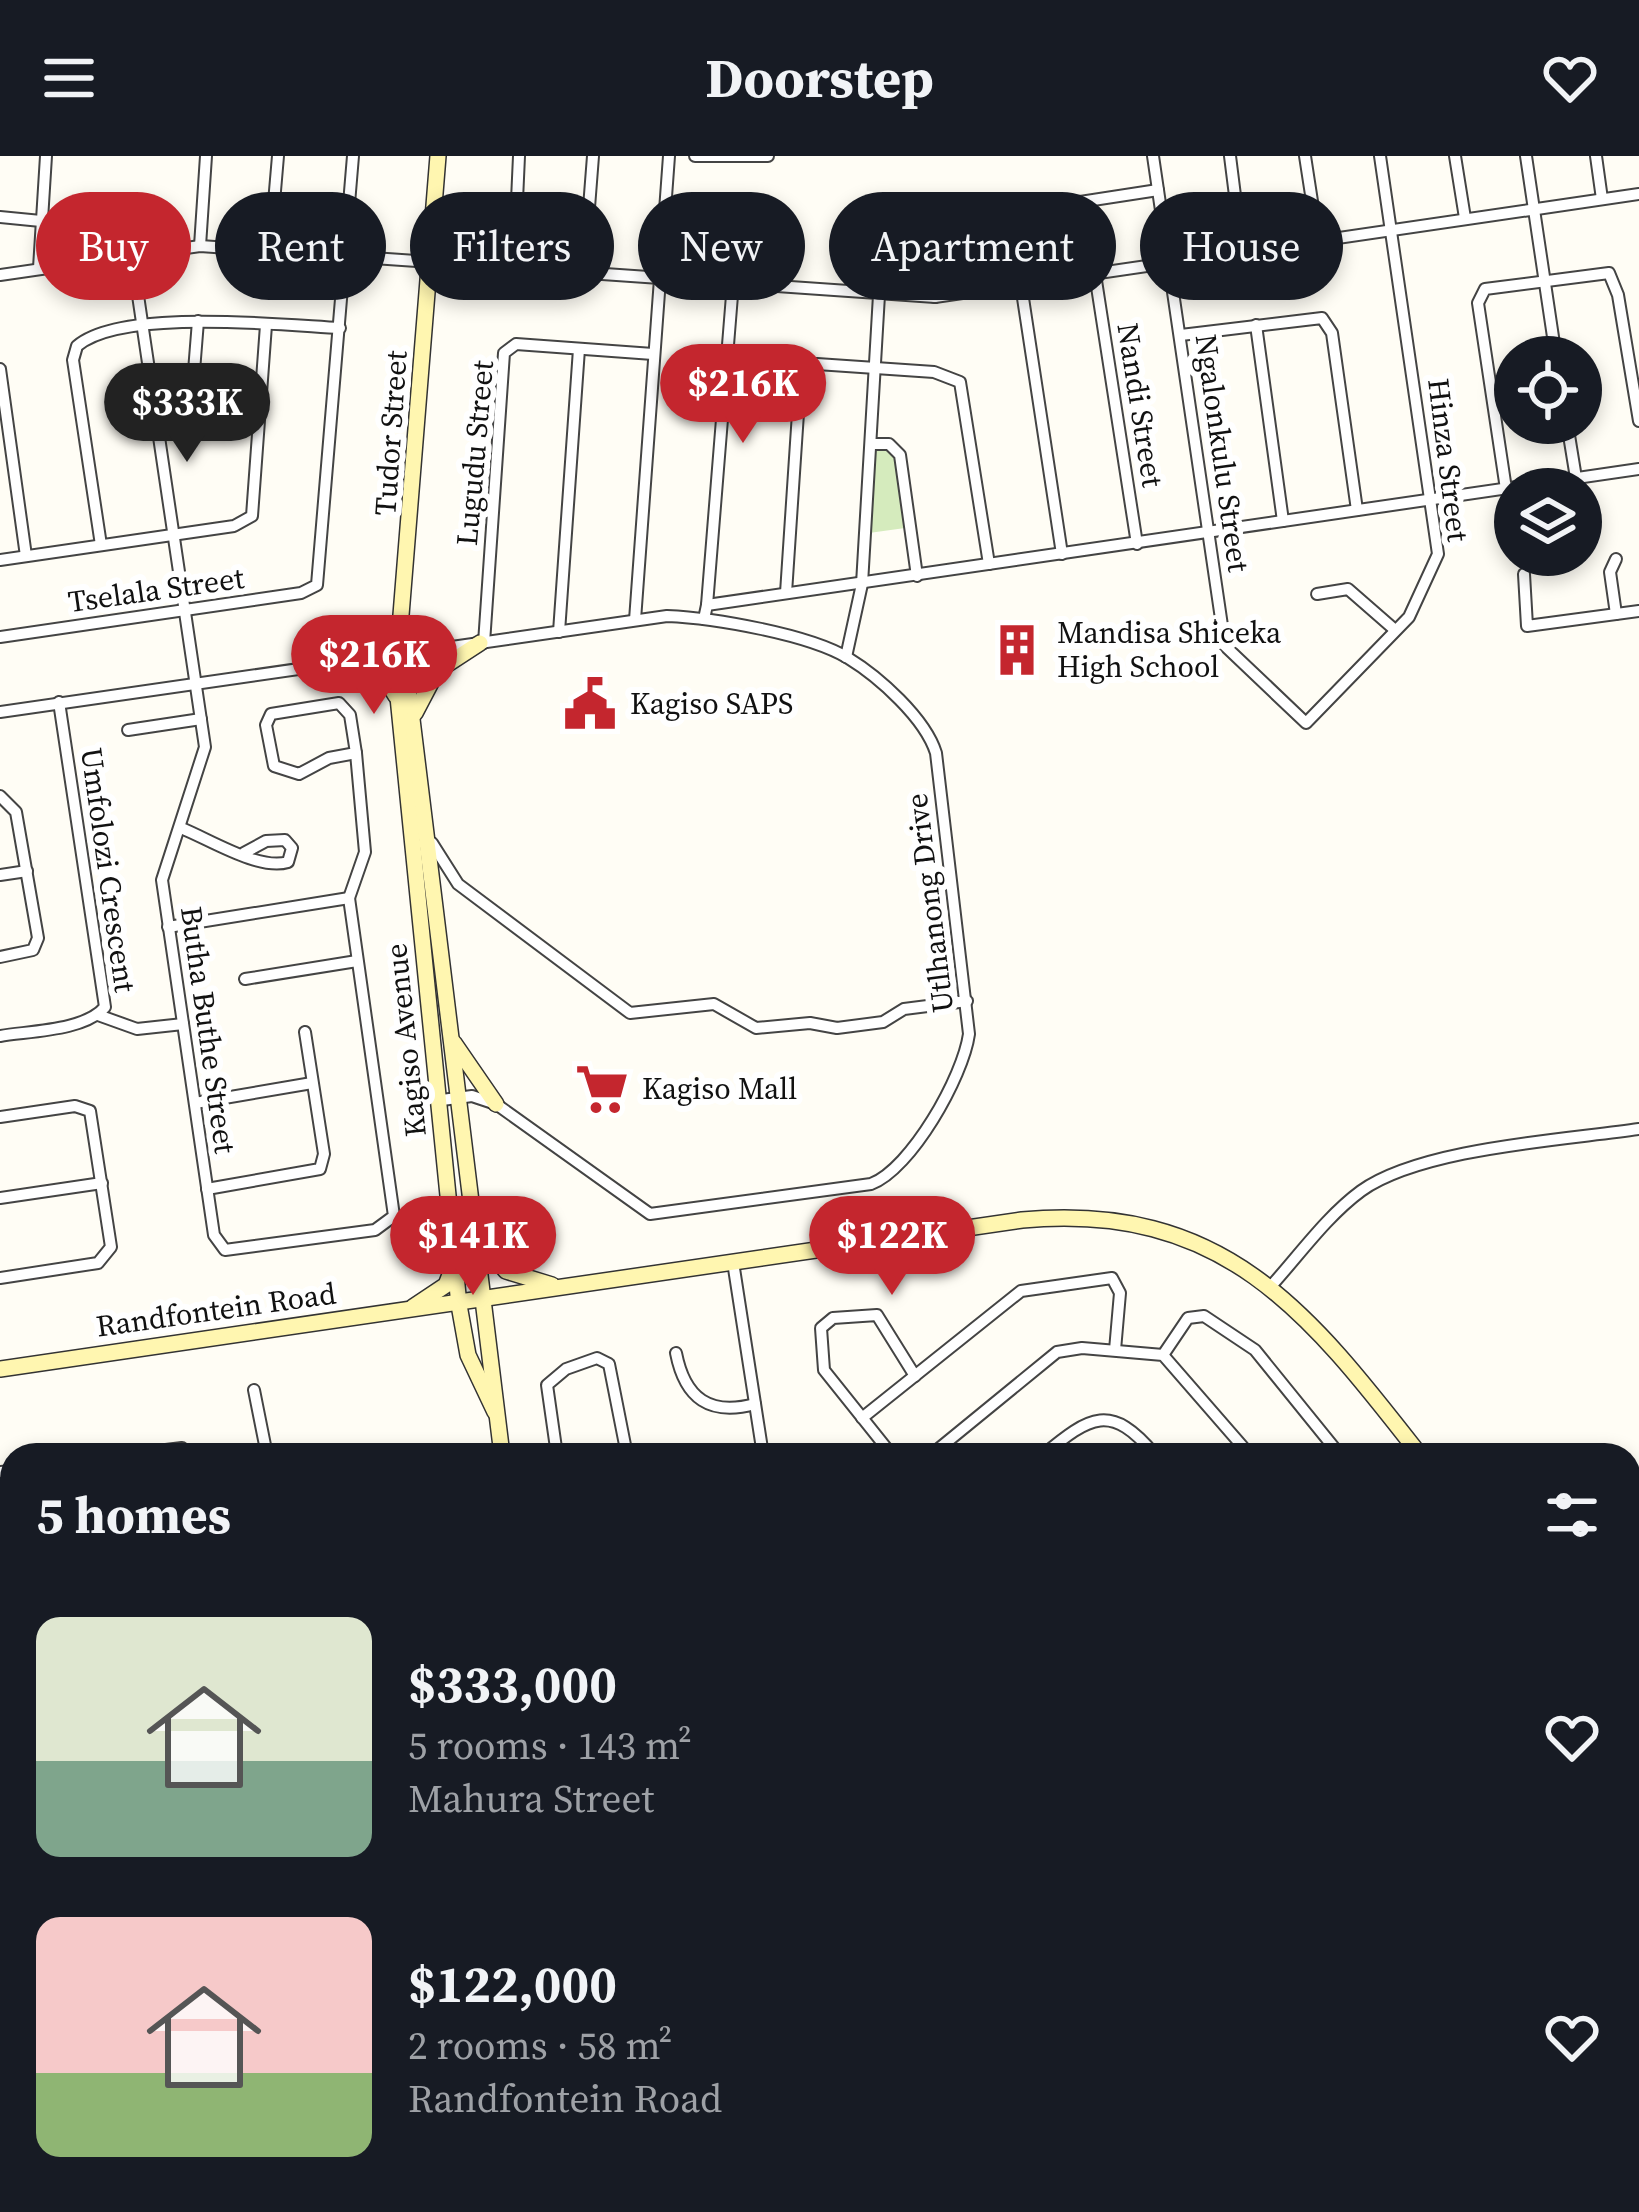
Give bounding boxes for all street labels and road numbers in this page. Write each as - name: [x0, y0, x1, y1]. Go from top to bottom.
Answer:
- street label: Nandi Street: [1107, 320, 1174, 490]
- street label: Ngalonkulu Street: [1186, 331, 1260, 575]
- street label: Tudor Street: [364, 349, 417, 517]
- street label: Lugudu Street: [446, 358, 503, 547]
- street label: Hinza Street: [1418, 376, 1479, 544]
- street label: Tselala Street: [65, 557, 247, 622]
- street label: Umfolozi Crescent: [71, 745, 146, 995]
- street label: Utlhanong Drive: [896, 791, 963, 1015]
- street label: Butha Buthe Street: [171, 904, 246, 1156]
- street label: Kagiso Avenue: [375, 941, 436, 1139]
- street label: Randfontein Road: [93, 1272, 338, 1347]

